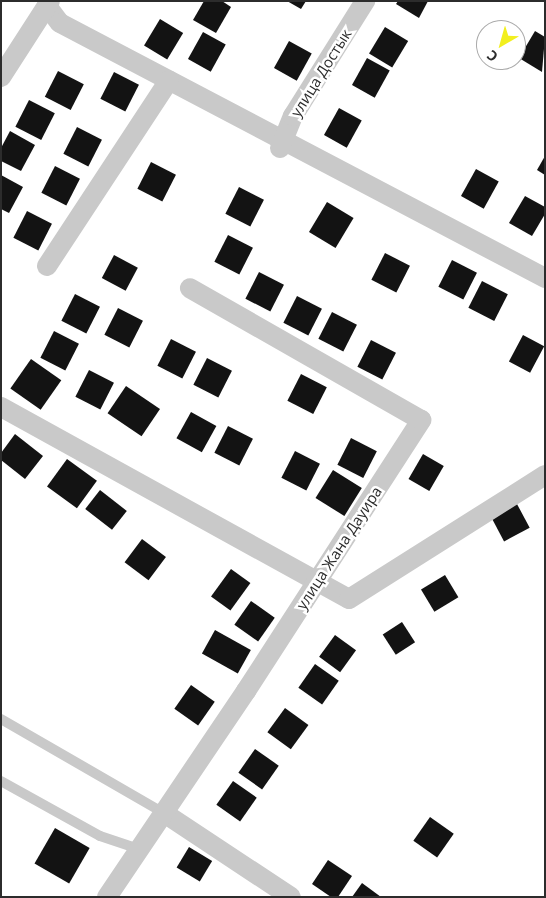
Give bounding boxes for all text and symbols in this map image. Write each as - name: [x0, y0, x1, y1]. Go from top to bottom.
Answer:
- north arrow: [476, 20, 526, 70]
- street label: улица Достык: [287, 26, 355, 120]
- text: С: [483, 46, 501, 67]
- street label: улица Жана Дауира: [292, 483, 386, 613]

